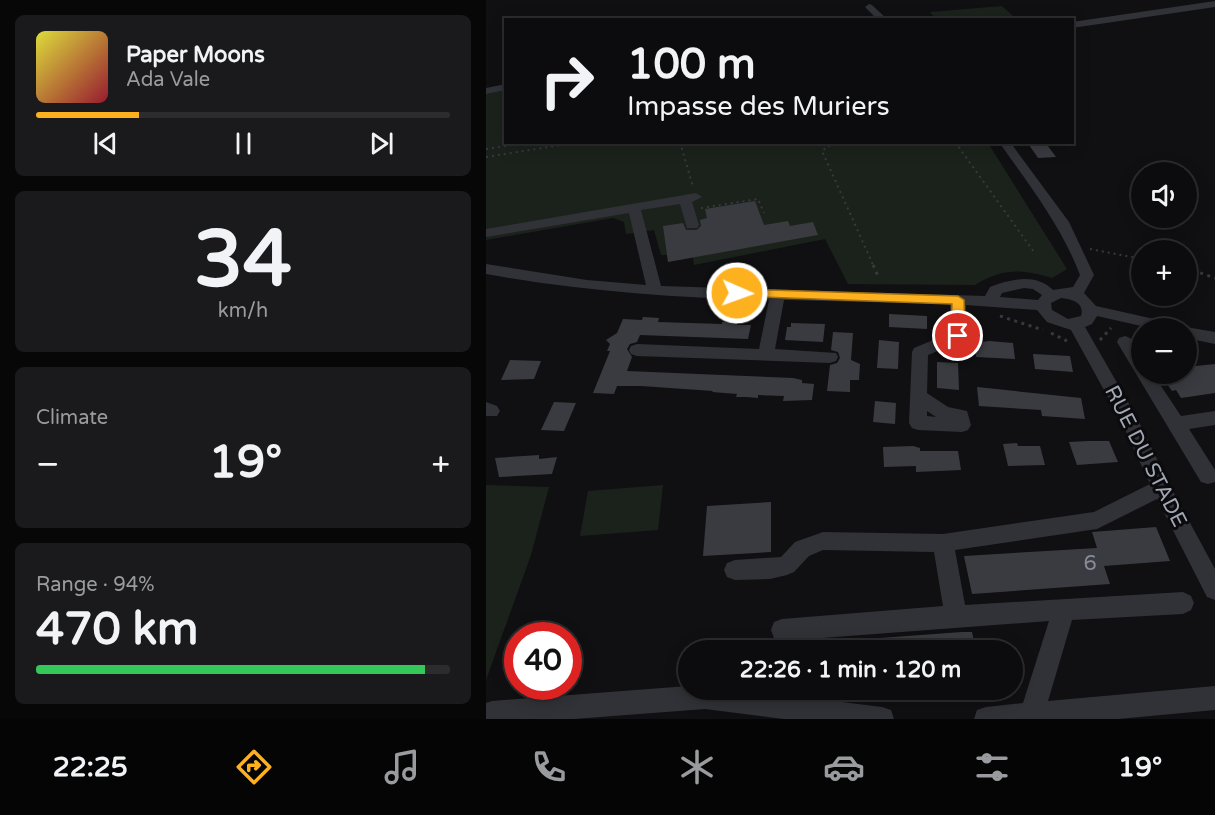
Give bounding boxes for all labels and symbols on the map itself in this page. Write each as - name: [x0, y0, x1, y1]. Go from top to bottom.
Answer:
- position arrow: [705, 261, 769, 325]
- pin: [932, 310, 983, 361]
- street label: RUE DU STADE: [1099, 381, 1192, 531]
- house number: 6: [1083, 551, 1097, 576]
- speed limit sign: 40: [504, 622, 582, 700]

